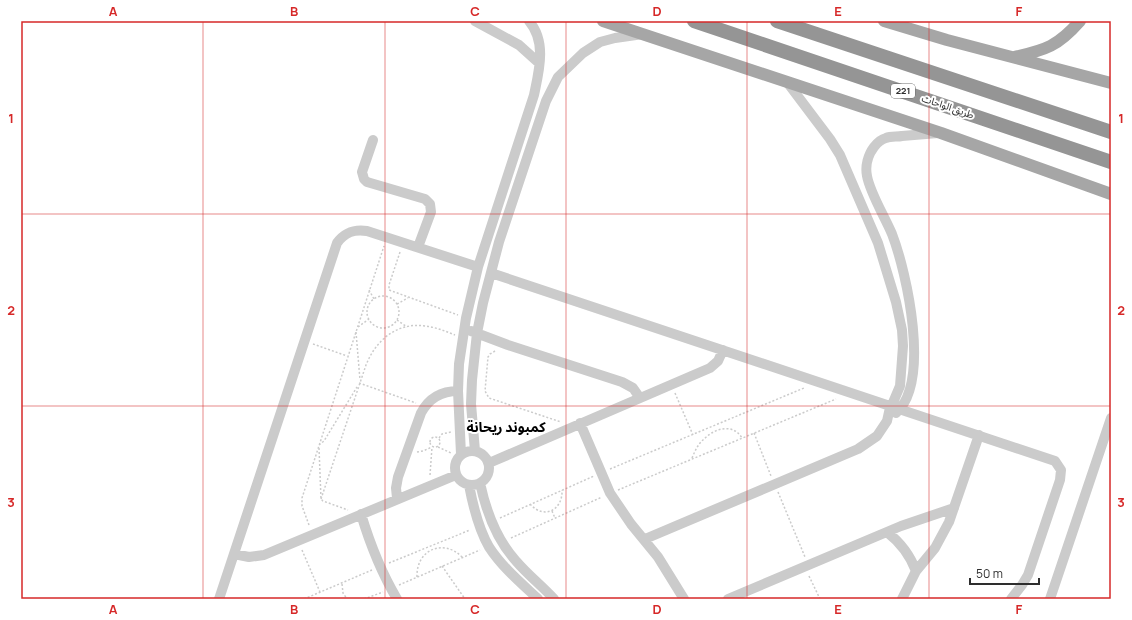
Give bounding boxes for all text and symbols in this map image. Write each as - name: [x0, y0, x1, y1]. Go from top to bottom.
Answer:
- text: A: [109, 2, 118, 20]
- text: B: [290, 2, 298, 20]
- text: C: [470, 2, 480, 20]
- text: D: [652, 2, 662, 20]
- text: E: [834, 2, 842, 20]
- text: F: [1016, 2, 1023, 20]
- road number: 221: [891, 84, 915, 98]
- street label: طريق الواحات: [920, 91, 976, 122]
- text: 1: [8, 109, 14, 127]
- text: 1: [1118, 109, 1124, 127]
- text: 2: [7, 301, 15, 319]
- text: 2: [1117, 301, 1125, 319]
- district label: كمبوند ريحانة: [466, 417, 546, 436]
- text: 3: [7, 493, 15, 511]
- text: 3: [1117, 493, 1125, 511]
- scale bar: [970, 560, 1039, 586]
- text: 50 m: [976, 565, 1003, 582]
- text: A: [109, 600, 118, 618]
- text: B: [290, 600, 298, 618]
- text: C: [470, 600, 480, 618]
- text: D: [652, 600, 662, 618]
- text: E: [834, 600, 842, 618]
- text: F: [1016, 600, 1023, 618]

